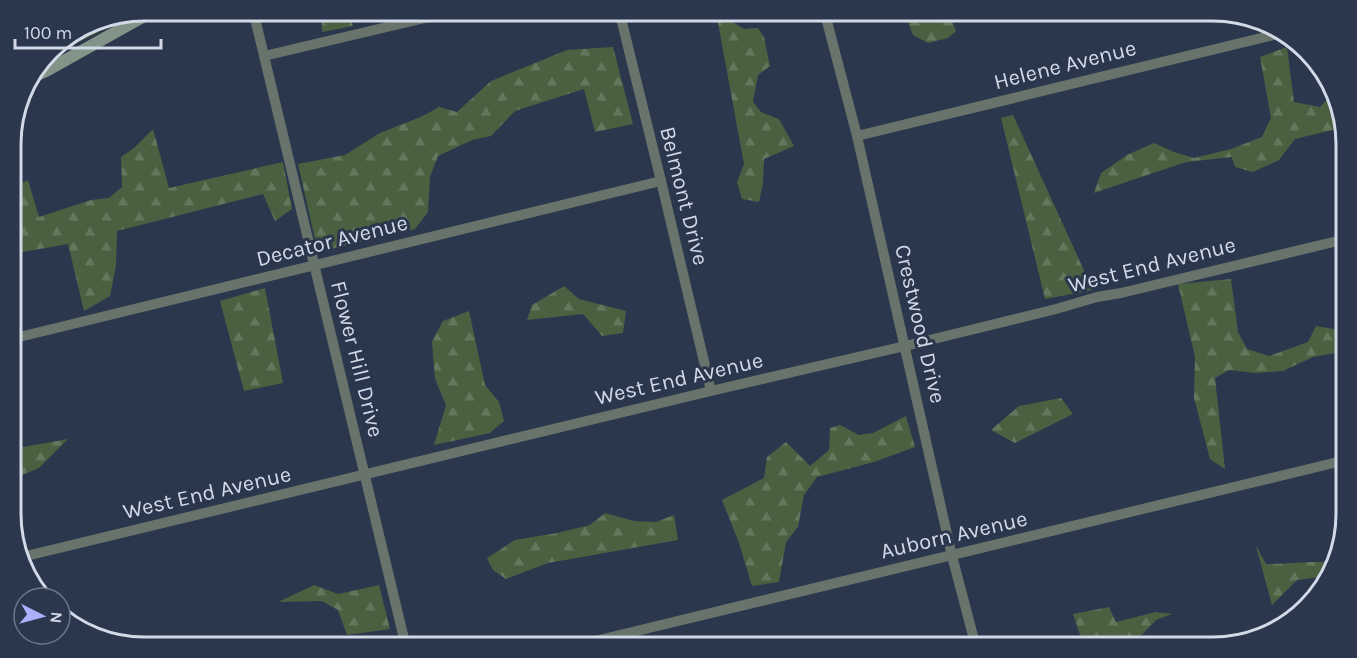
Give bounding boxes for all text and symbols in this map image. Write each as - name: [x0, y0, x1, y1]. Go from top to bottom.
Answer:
- scale bar: [15, 12, 160, 50]
- text: 100 m: [24, 22, 72, 44]
- street label: Helene Avenue: [991, 35, 1139, 95]
- street label: Belmont Drive: [654, 124, 714, 268]
- street label: Decator Avenue: [254, 210, 410, 272]
- street label: West End Avenue: [1066, 232, 1238, 298]
- street label: Crestwood Drive: [889, 242, 951, 406]
- street label: Flower Hill Drive: [325, 278, 389, 440]
- street label: West End Avenue: [592, 347, 766, 411]
- street label: West End Avenue: [120, 461, 294, 525]
- street label: Auborn Avenue: [878, 505, 1030, 565]
- north arrow: [12, 586, 72, 646]
- text: N: [46, 611, 66, 624]

